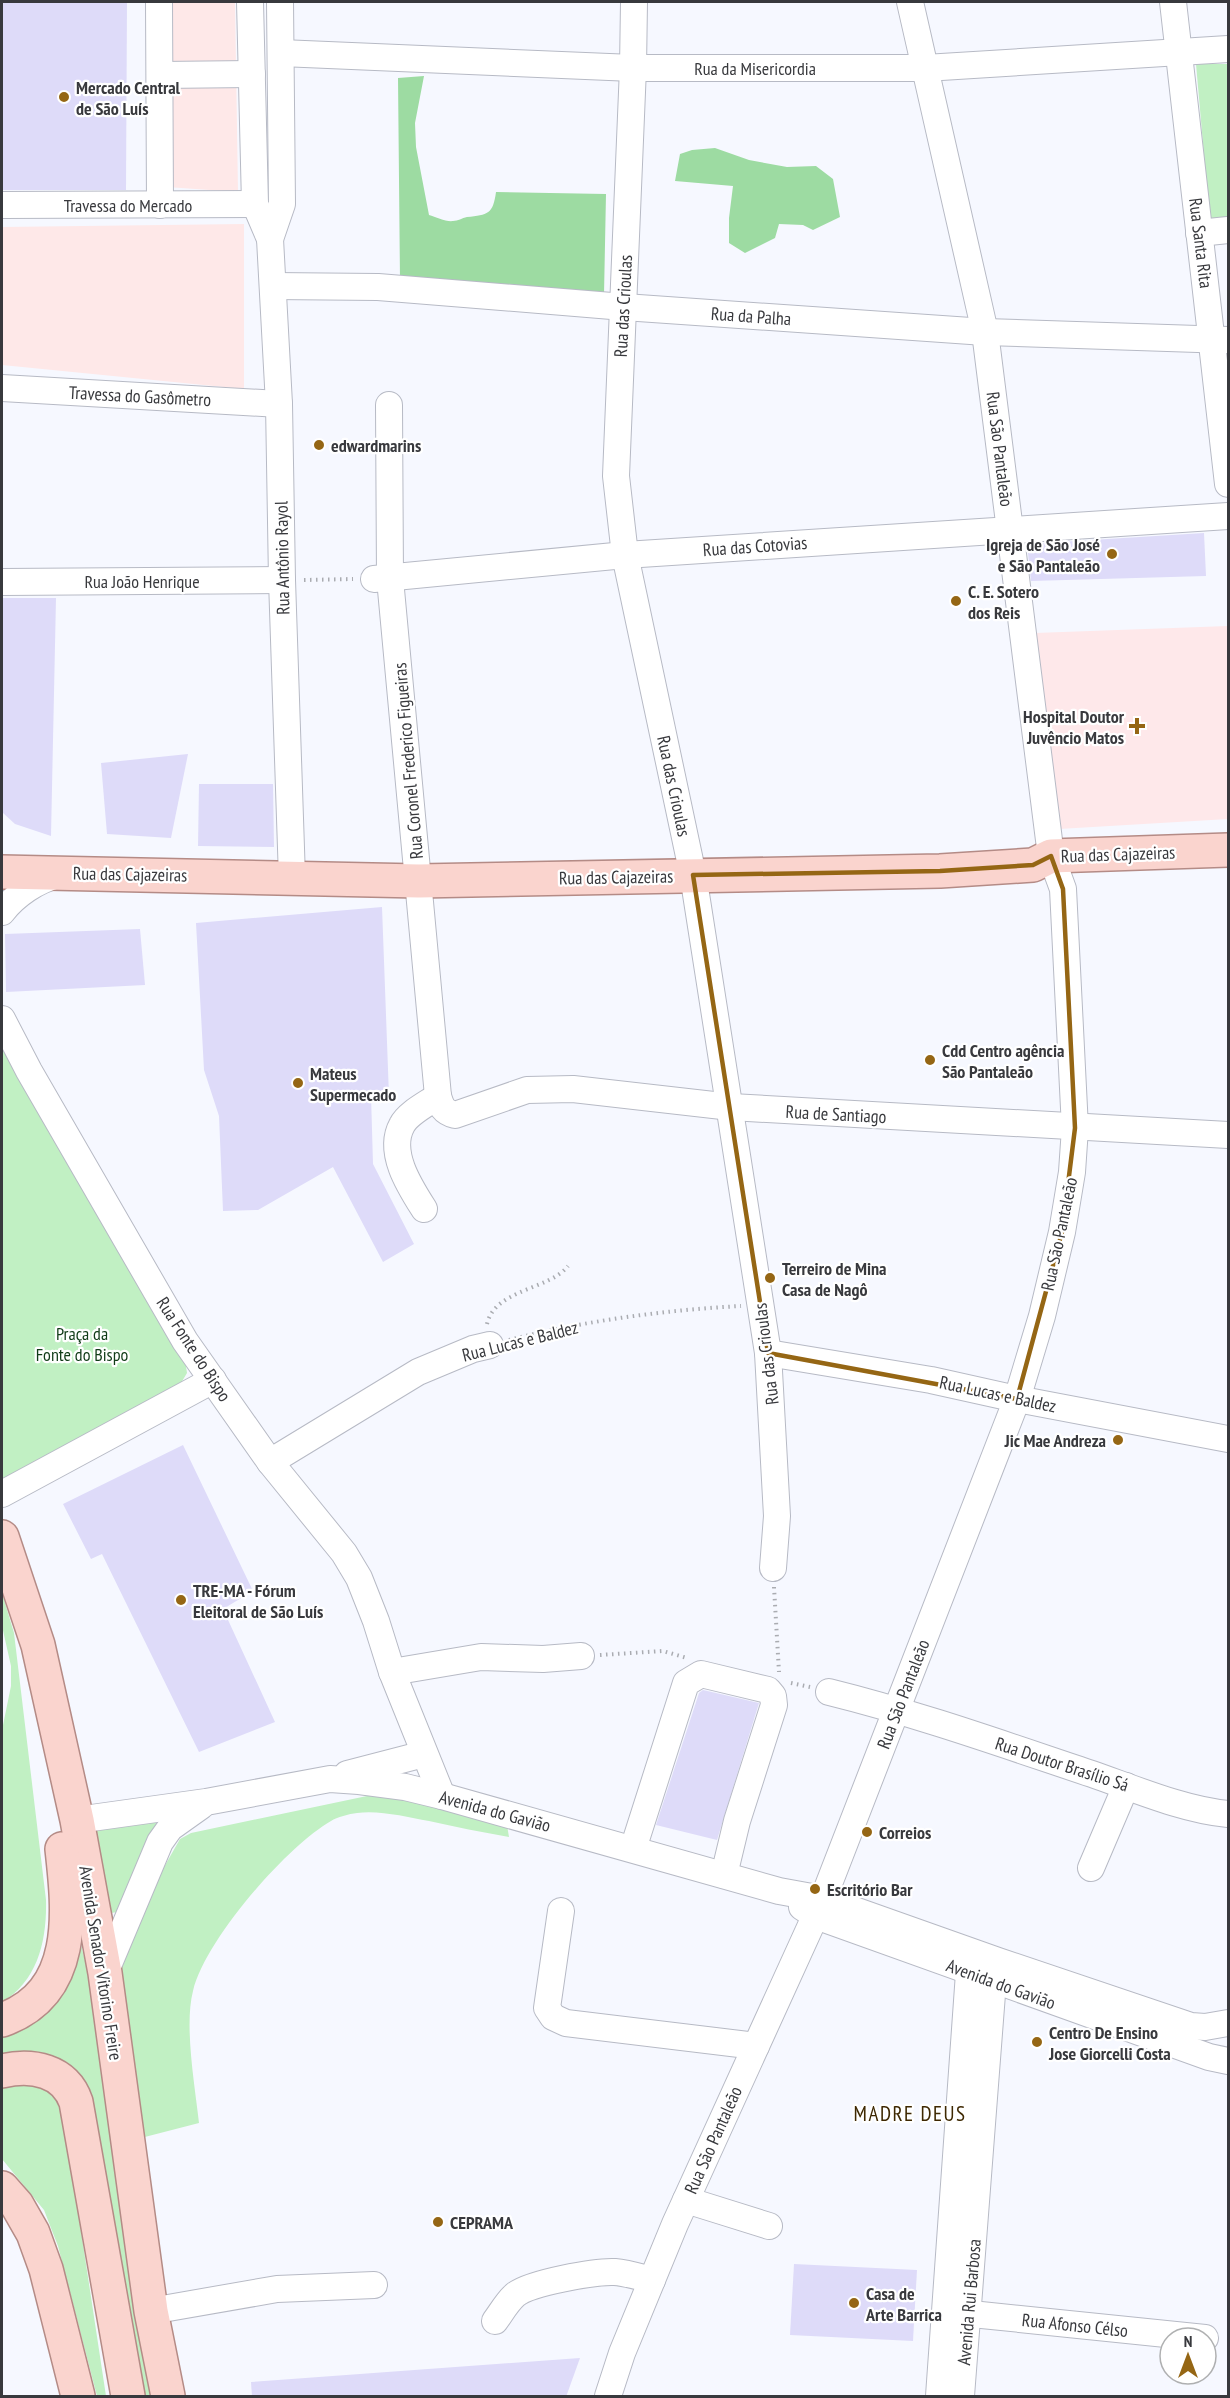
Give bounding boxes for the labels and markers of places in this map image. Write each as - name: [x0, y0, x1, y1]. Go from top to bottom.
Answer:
- place label: Mercado Central de São Luís: [76, 76, 181, 120]
- marker: Mercado Central de São Luís: [57, 90, 71, 104]
- place label: edwardmarins: [331, 434, 421, 457]
- marker: edwardmarins: [312, 438, 326, 452]
- place label: Igreja de São José e São Pantaleão: [986, 533, 1100, 577]
- marker: Igreja de São José e São Pantaleão: [1105, 547, 1119, 561]
- place label: C. E. Sotero dos Reis: [968, 580, 1039, 624]
- marker: C. E. Sotero dos Reis: [949, 594, 963, 608]
- place label: Hospital Doutor Juvêncio Matos: [1023, 705, 1125, 749]
- marker: Hospital Doutor Juvêncio Matos: [1128, 717, 1146, 735]
- place label: Cdd Centro agência São Pantaleão: [942, 1039, 1064, 1083]
- marker: Cdd Centro agência São Pantaleão: [923, 1053, 937, 1067]
- place label: Mateus Supermecado: [310, 1062, 396, 1106]
- marker: Mateus Supermecado: [291, 1076, 305, 1090]
- place label: Terreiro de Mina Casa de Nagô: [782, 1257, 887, 1301]
- marker: Terreiro de Mina Casa de Nagô: [763, 1271, 777, 1285]
- place label: Jic Mae Andreza: [1004, 1429, 1106, 1452]
- marker: Jic Mae Andreza: [1111, 1433, 1125, 1447]
- place label: TRE-MA - Fórum Eleitoral de São Luís: [193, 1579, 323, 1623]
- marker: TRE-MA - Fórum Eleitoral de São Luís: [174, 1593, 188, 1607]
- place label: Correios: [879, 1821, 931, 1844]
- marker: Correios: [860, 1825, 874, 1839]
- place label: Escritório Bar: [827, 1878, 913, 1901]
- marker: Escritório Bar: [808, 1882, 822, 1896]
- place label: Centro De Ensino Jose Giorcelli Costa: [1048, 2021, 1171, 2065]
- marker: Centro De Ensino Jose Giorcelli Costa: [1030, 2035, 1044, 2049]
- place label: CEPRAMA: [450, 2211, 514, 2234]
- marker: CEPRAMA: [431, 2215, 445, 2229]
- place label: Casa de Arte Barrica: [865, 2282, 942, 2326]
- marker: Casa de Arte Barrica: [847, 2296, 861, 2310]

